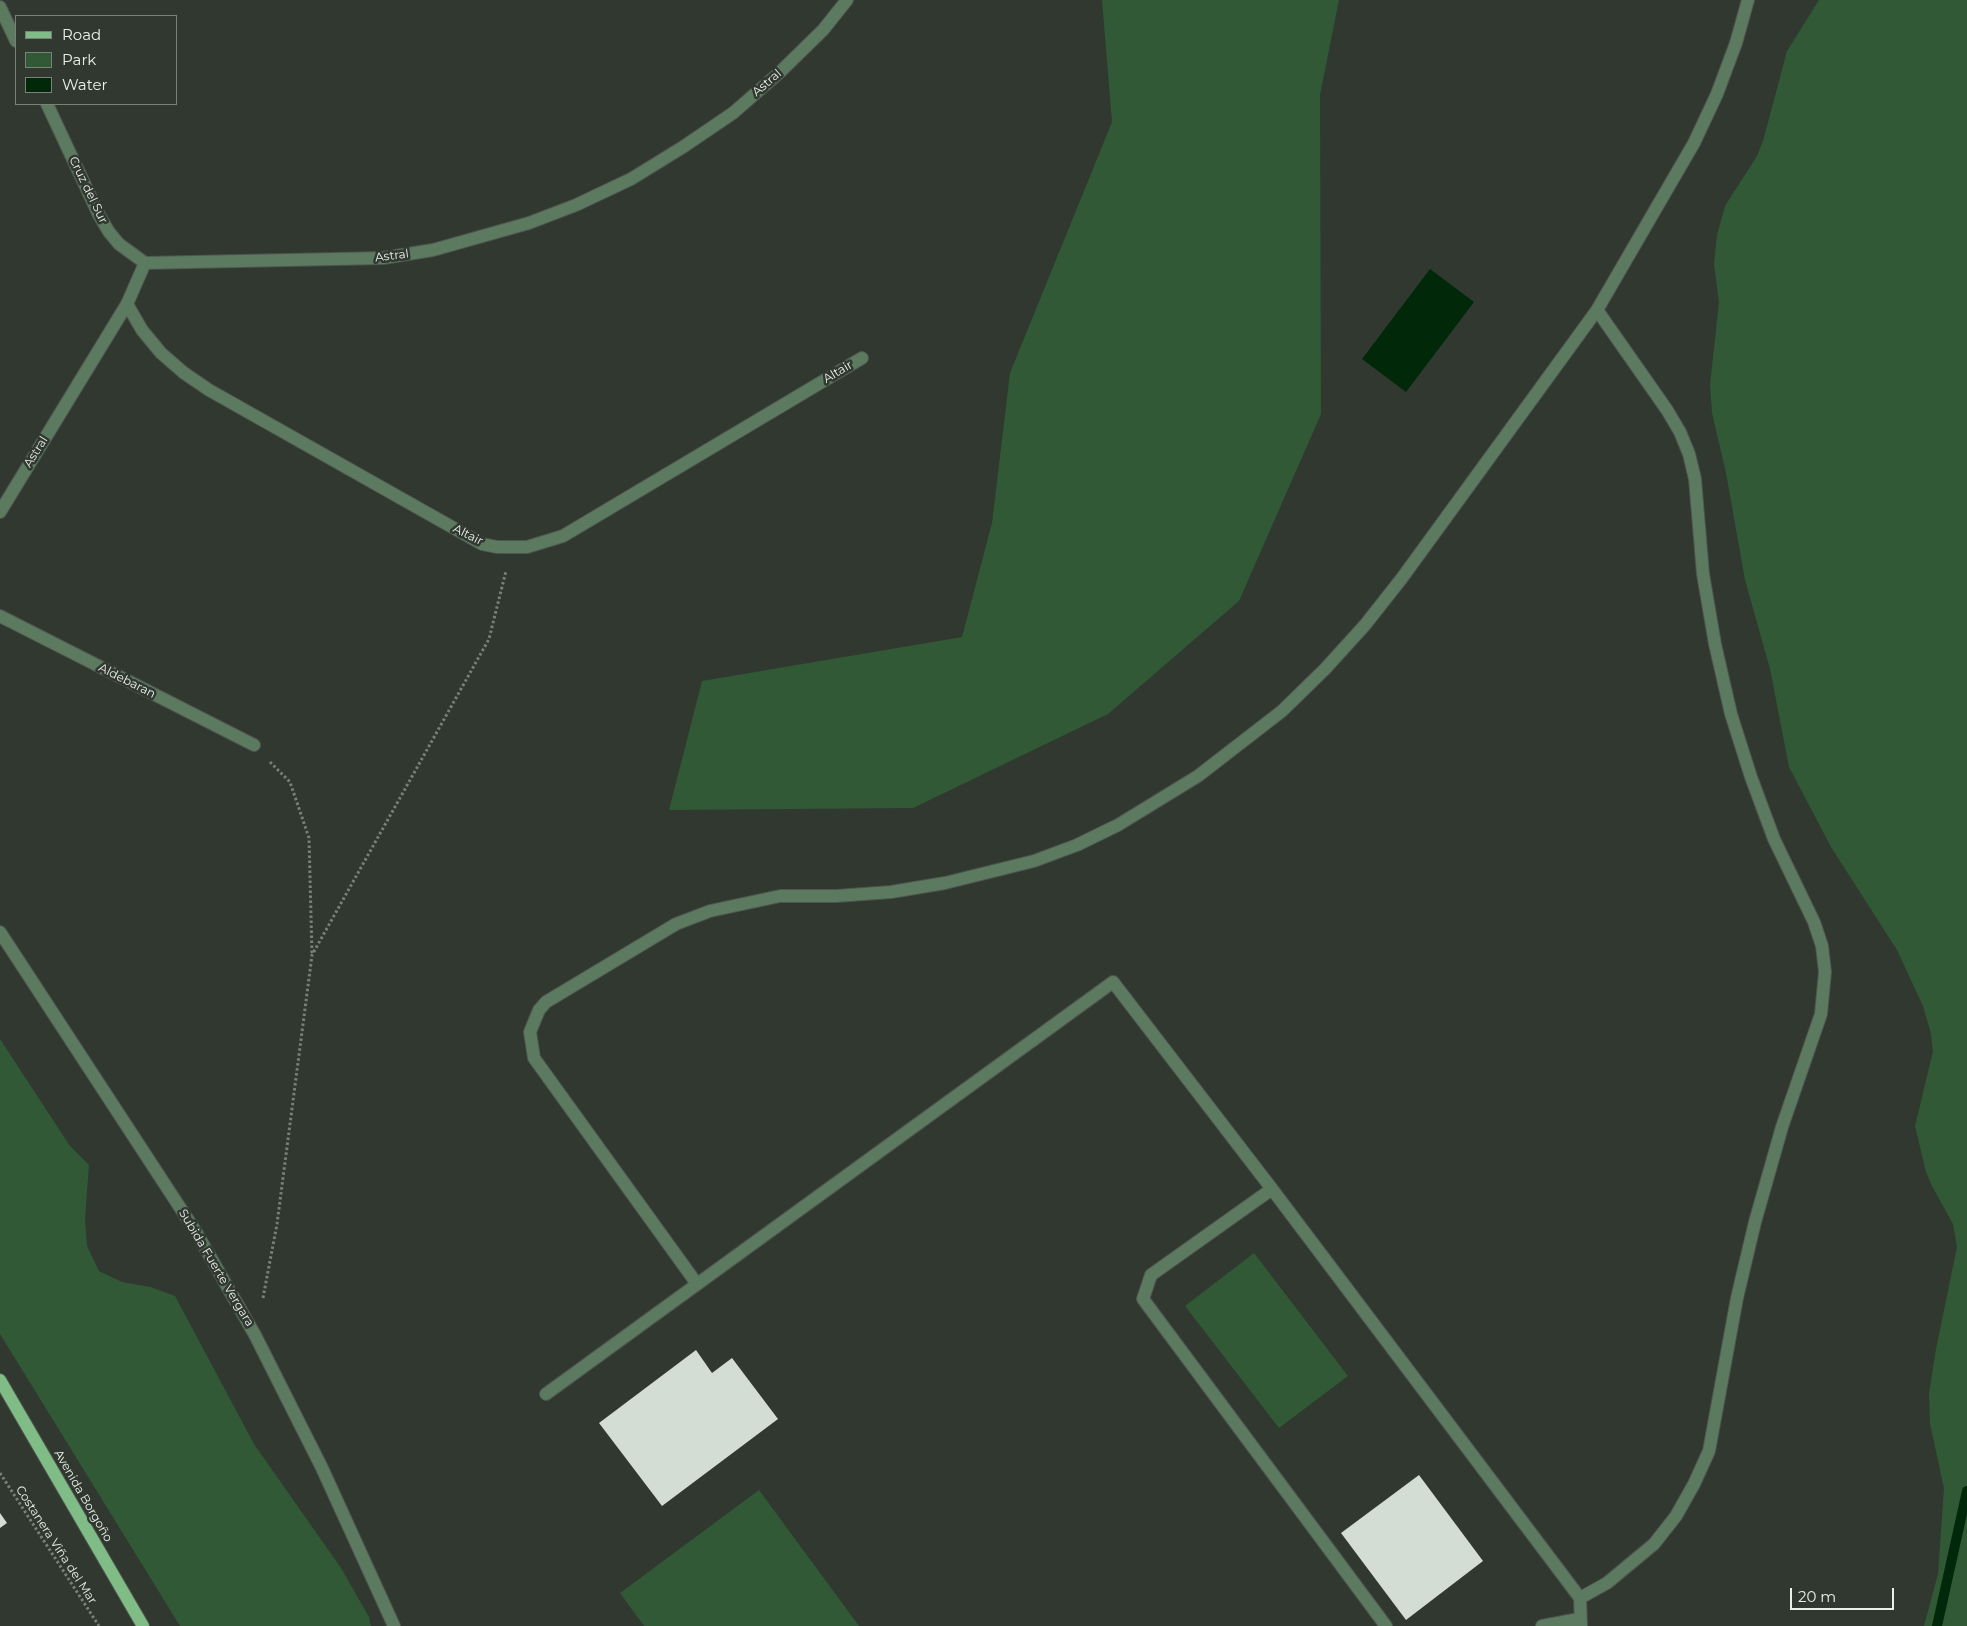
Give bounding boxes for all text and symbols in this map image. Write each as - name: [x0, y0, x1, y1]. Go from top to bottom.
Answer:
- legend: [15, 15, 178, 105]
- text: Road: [62, 25, 101, 44]
- text: Park: [62, 50, 96, 69]
- street label: Astral: [749, 66, 785, 100]
- text: Water: [62, 75, 108, 94]
- street label: Cruz del Sur: [66, 154, 110, 226]
- street label: Astral: [374, 247, 410, 265]
- street label: Altair: [821, 358, 855, 386]
- street label: Astral: [21, 434, 51, 470]
- street label: Altair: [451, 521, 485, 549]
- street label: Aldebaran: [96, 661, 158, 701]
- street label: Subida Fuerte Vergara: [175, 1207, 257, 1329]
- street label: Avenida Borgoño: [51, 1447, 115, 1545]
- street label: Costanera Viña del Mar: [12, 1483, 100, 1607]
- scale bar: [1792, 1578, 1896, 1610]
- text: 20 m: [1798, 1587, 1836, 1606]

